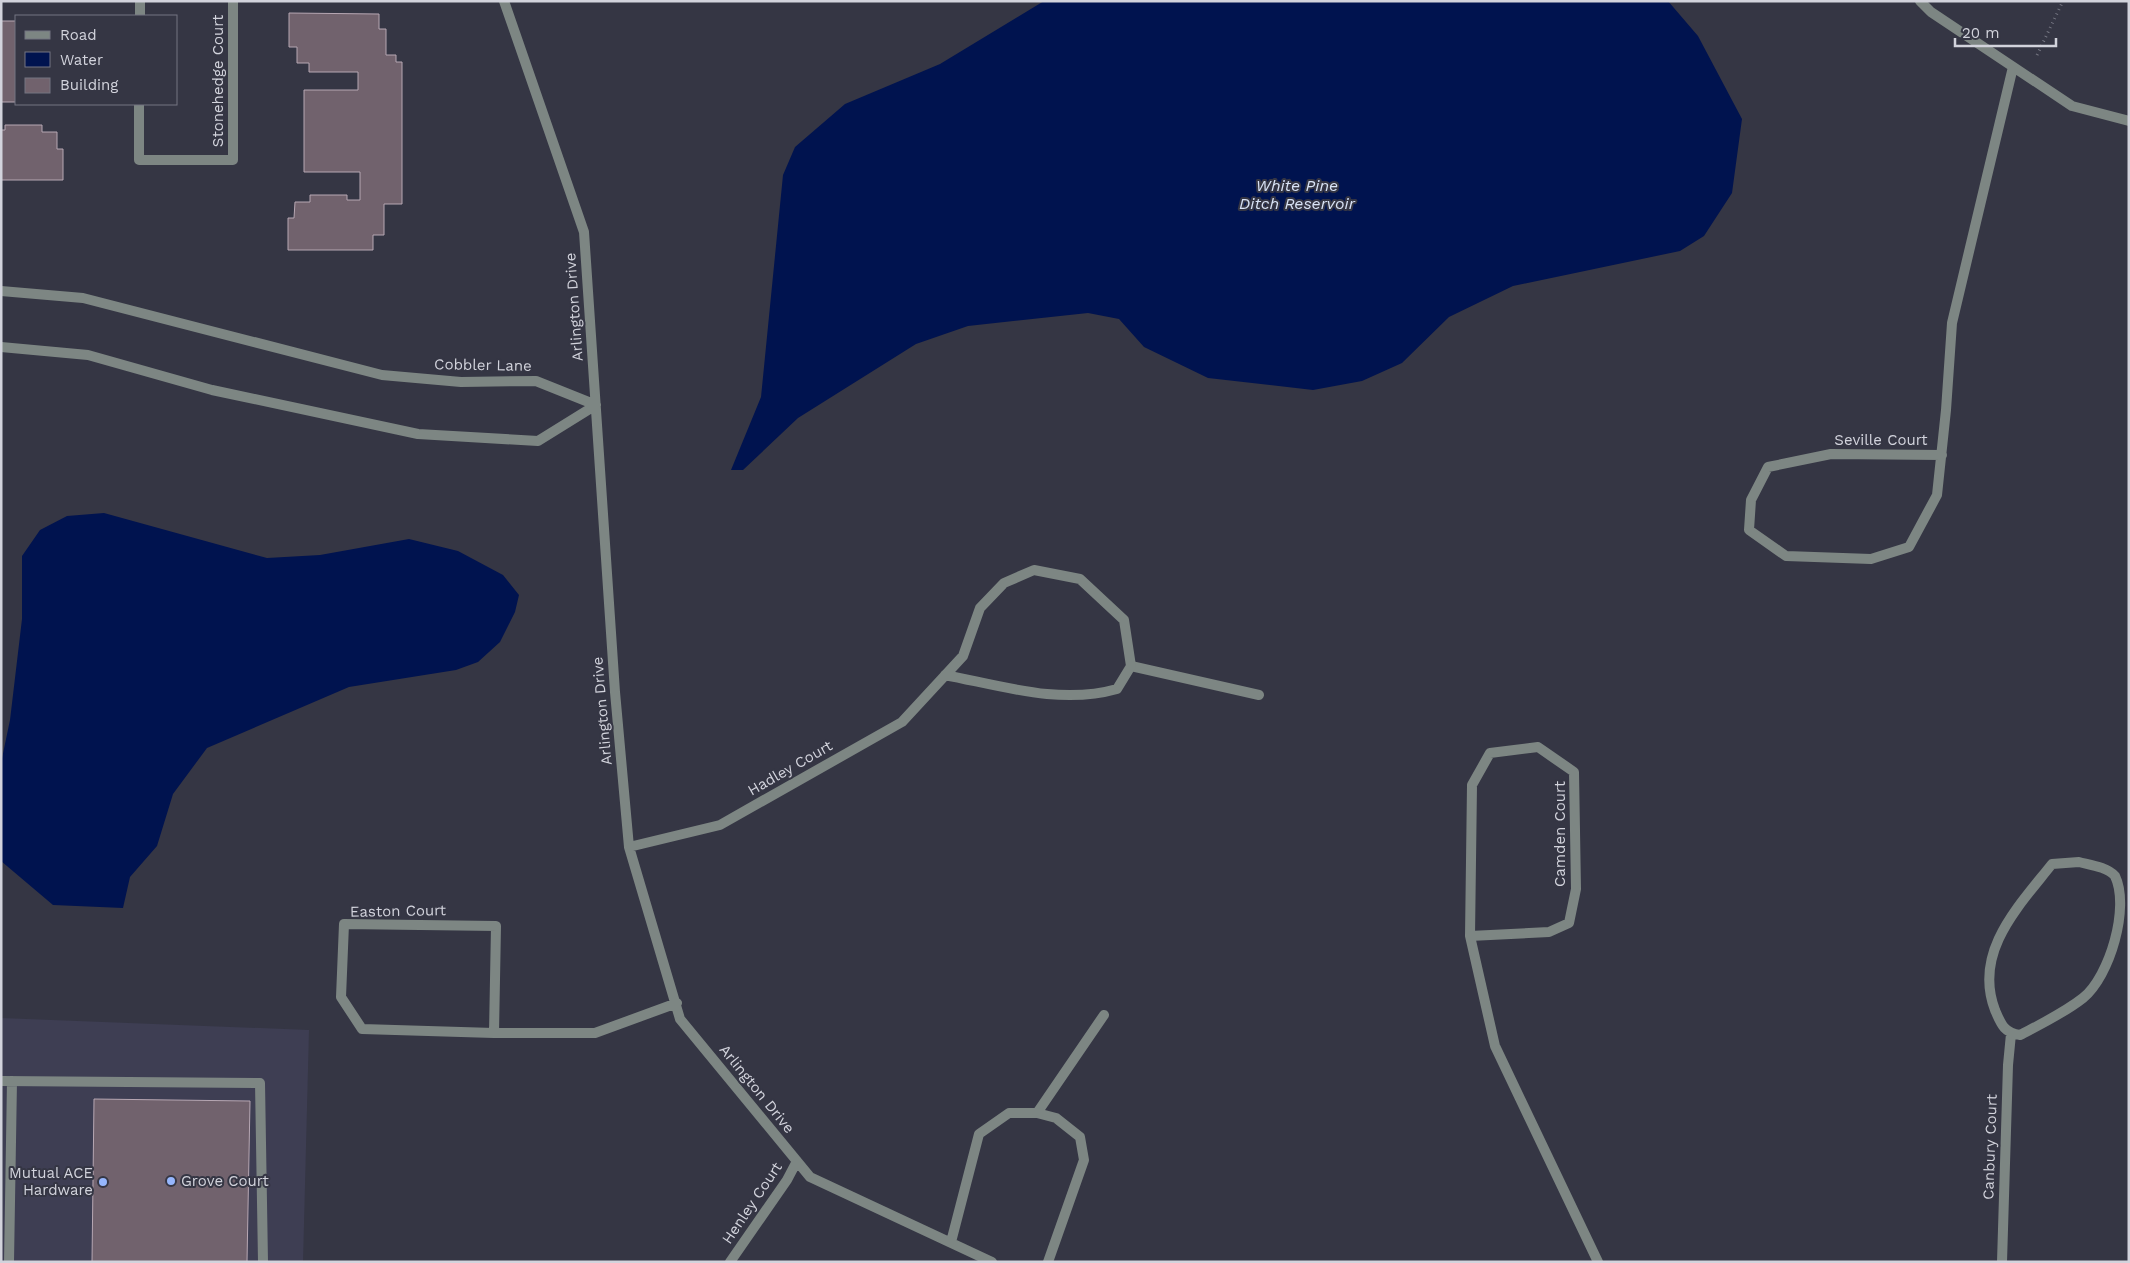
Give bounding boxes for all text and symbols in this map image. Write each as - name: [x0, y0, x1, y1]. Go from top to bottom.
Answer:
- street label: Stonehedge Court: [209, 14, 227, 147]
- legend: [15, 15, 178, 105]
- scale bar: [1955, 15, 2056, 47]
- text: 20 m: [1962, 24, 2000, 42]
- text: Road: [60, 26, 97, 44]
- text: Water: [60, 51, 103, 69]
- text: Building: [60, 76, 118, 94]
- water label: White Pine Ditch Reservoir: [1239, 176, 1356, 213]
- street label: Arlington Drive: [561, 252, 587, 362]
- street label: Cobbler Lane: [434, 355, 532, 375]
- street label: Seville Court: [1834, 431, 1928, 449]
- street label: Arlington Drive: [588, 656, 616, 766]
- street label: Hadley Court: [744, 736, 836, 799]
- street label: Camden Court: [1551, 780, 1569, 887]
- street label: Easton Court: [350, 901, 447, 921]
- street label: Arlington Drive: [716, 1041, 798, 1137]
- street label: Canbury Court: [1979, 1093, 2001, 1200]
- street label: Henley Court: [718, 1158, 786, 1247]
- place label: Mutual ACE Hardware: [9, 1164, 93, 1199]
- place label: Grove Court: [181, 1172, 270, 1190]
- marker: Grove Court: [165, 1175, 177, 1187]
- marker: Mutual ACE Hardware: [97, 1176, 109, 1188]

